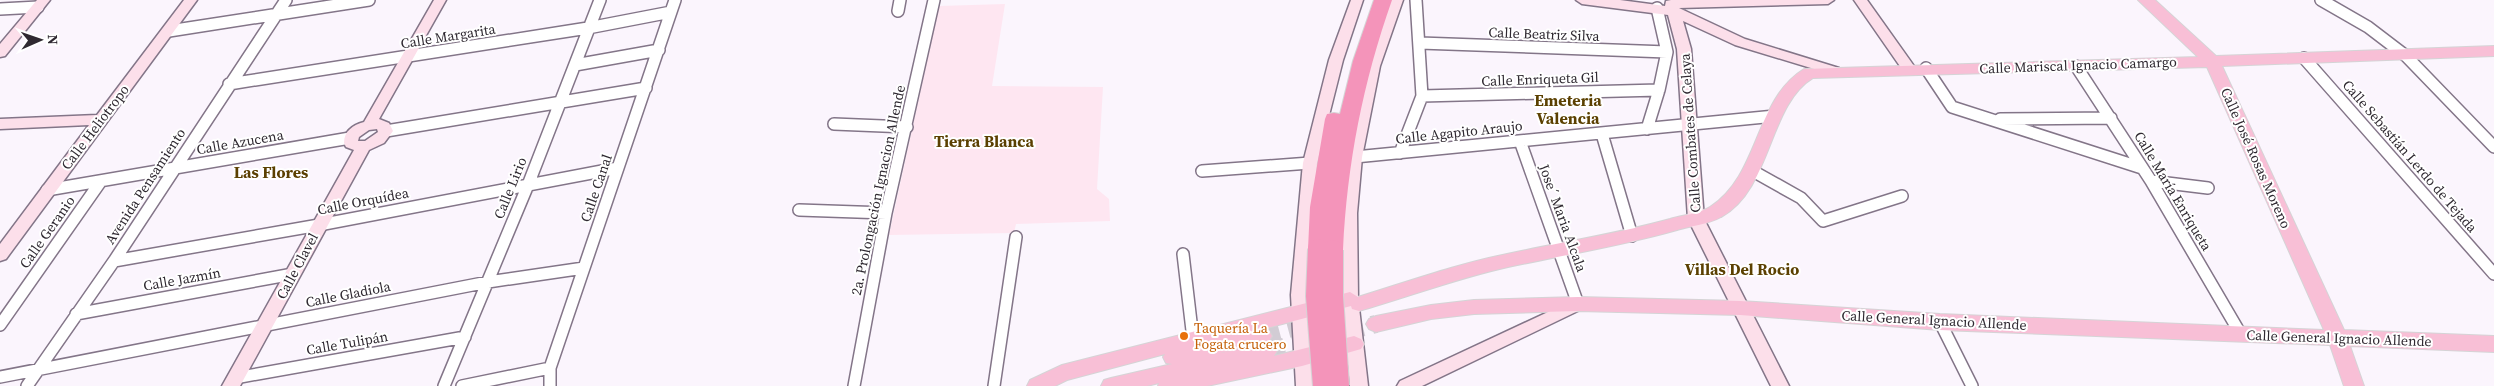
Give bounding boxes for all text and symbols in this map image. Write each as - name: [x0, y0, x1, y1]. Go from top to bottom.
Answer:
- north arrow: [15, 15, 65, 65]
- street label: Calle Margarita: [399, 19, 498, 53]
- street label: Calle Beatriz Silva: [1488, 22, 1601, 46]
- text: N: [43, 34, 63, 45]
- street label: Calle Combates de Celaya: [1674, 52, 1706, 213]
- street label: Calle Mariscal Ignacio Camargo: [1979, 52, 2177, 78]
- street label: Calle Enriqueta Gil: [1481, 67, 1599, 91]
- street label: Calle Sebastián Lerdo de Tejada: [2338, 75, 2483, 237]
- street label: Calle Heliotropo: [56, 80, 134, 174]
- street label: 2a. Prolongación Ignacion Allende: [846, 83, 910, 297]
- street label: Calle José Rosas Moreno: [2216, 84, 2296, 232]
- district label: Emeteria Valencia: [1534, 89, 1602, 129]
- street label: Calle Agapito Araujo: [1395, 115, 1524, 149]
- street label: Avenida Pensamiento: [100, 124, 190, 248]
- street label: Calle Azucena: [195, 124, 286, 159]
- street label: Calle María Enriqueta: [2129, 127, 2217, 255]
- district label: Tierra Blanca: [934, 130, 1034, 152]
- street label: Calle Canal: [575, 151, 617, 225]
- street label: Calle Lirio: [489, 154, 532, 222]
- street label: Jose´ Maria Alcala: [1534, 160, 1592, 275]
- district label: Las Flores: [234, 161, 308, 183]
- street label: Calle Orquídea: [316, 182, 411, 220]
- street label: Calle Geranio: [15, 191, 80, 272]
- street label: Calle Clavel: [271, 229, 323, 303]
- district label: Villas Del Rocio: [1685, 258, 1799, 280]
- street label: Calle Jazmín: [142, 262, 223, 296]
- street label: Calle Gladiola: [304, 276, 393, 312]
- street label: Calle General Ignacio Allende: [1841, 305, 2027, 335]
- place label: Taquería La Fogata crucero: [1194, 318, 1287, 354]
- street label: Calle General Ignacio Allende: [2246, 325, 2432, 351]
- street label: Calle Tulipán: [305, 326, 390, 360]
- marker: Taquería La Fogata crucero: [1178, 330, 1190, 342]

